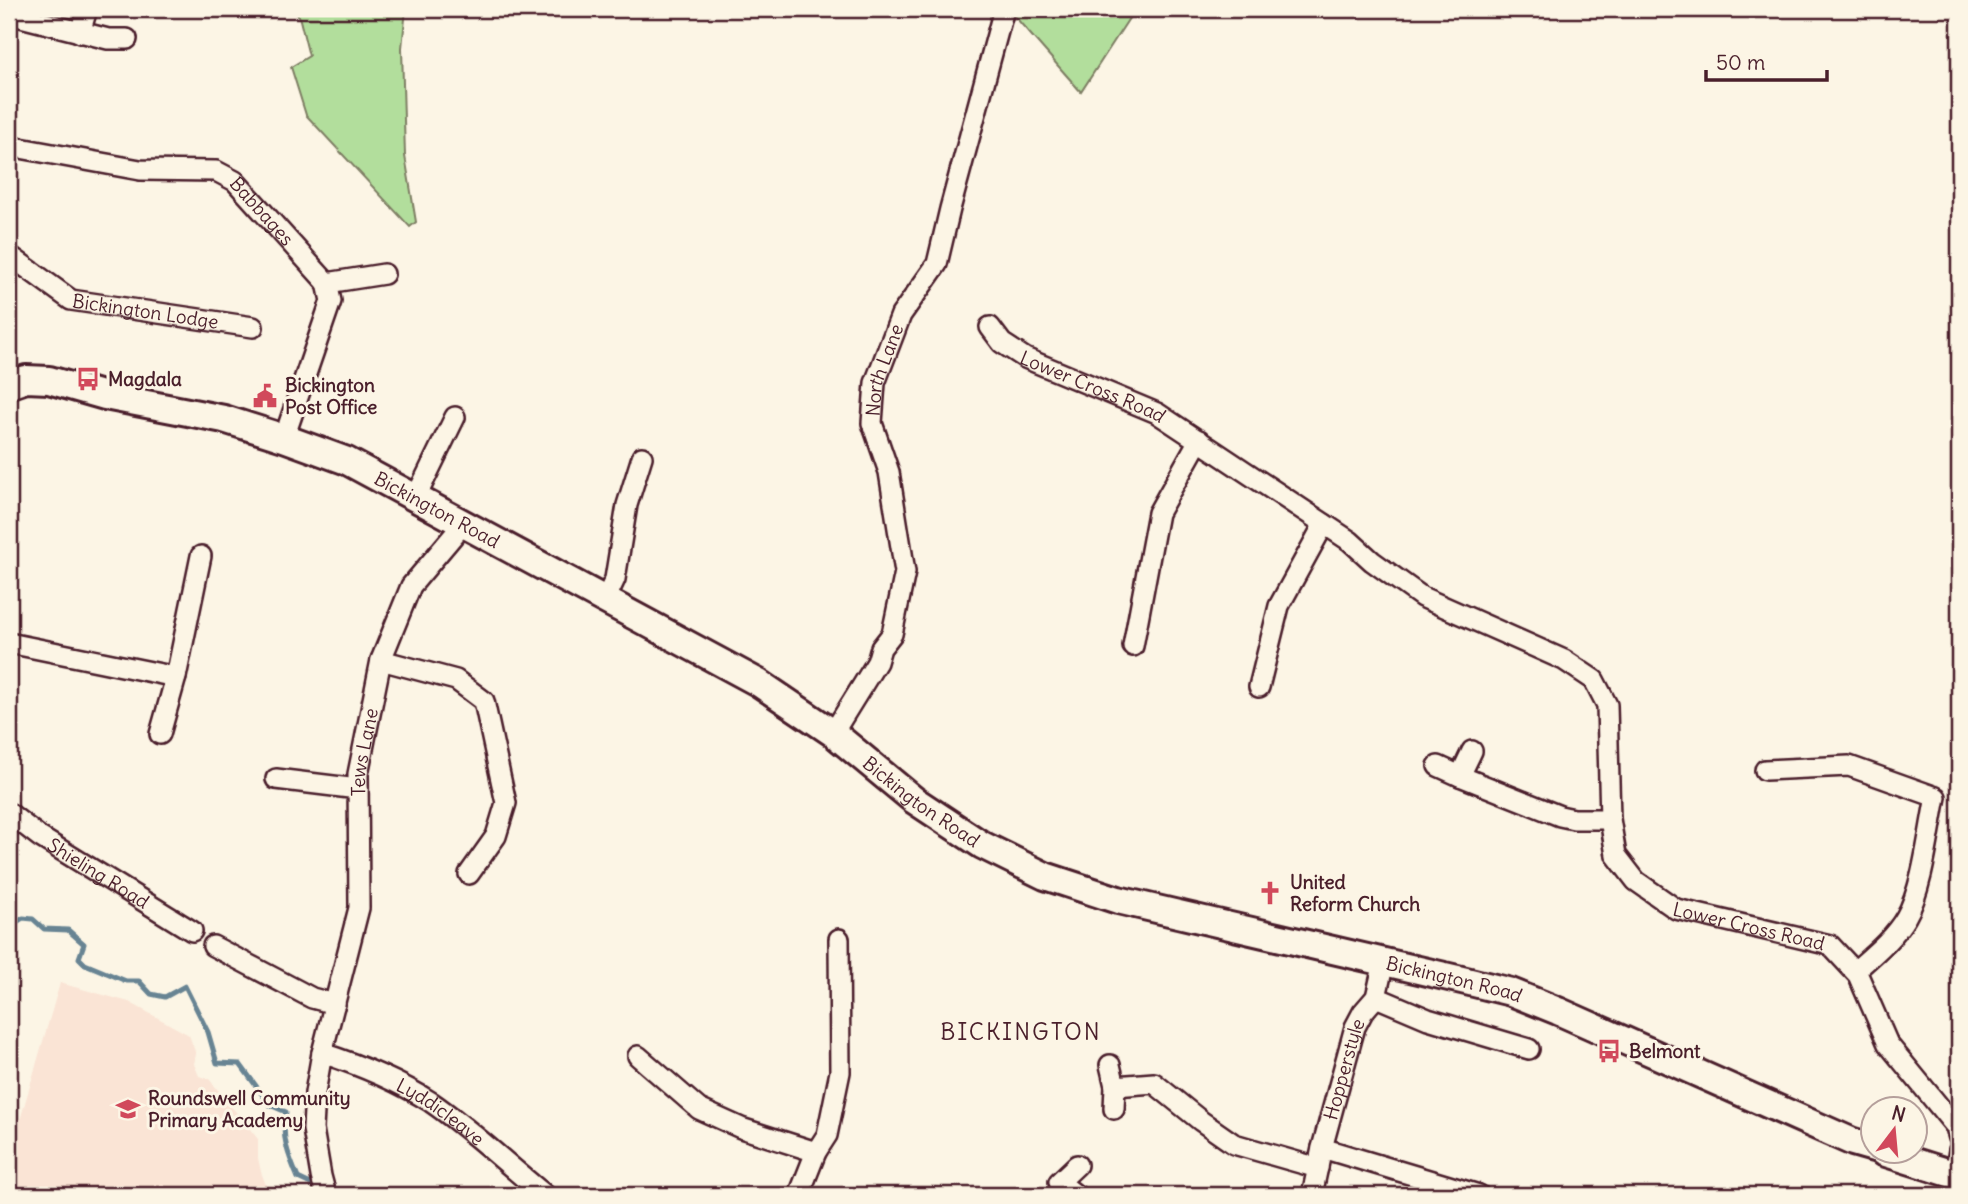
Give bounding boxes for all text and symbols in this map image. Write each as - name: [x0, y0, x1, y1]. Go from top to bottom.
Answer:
- scale bar: [1706, 38, 1826, 82]
- text: 50 m: [1716, 49, 1765, 76]
- street label: Babbages: [225, 172, 299, 250]
- street label: Bickington Lodge: [71, 288, 220, 334]
- street label: North Lane: [861, 320, 908, 417]
- street label: Lower Cross Road: [1017, 345, 1170, 428]
- bus stop icon: Magdala: [74, 365, 102, 393]
- place label: Magdala: [108, 367, 182, 391]
- place label: Bickington Post Office: [285, 373, 377, 419]
- public building icon: Bickington Post Office: [251, 382, 279, 410]
- street label: Bickington Road: [370, 466, 504, 553]
- street label: Tews Lane: [346, 706, 383, 796]
- street label: Bickington Road: [858, 751, 985, 852]
- street label: Shieling Road: [43, 833, 154, 914]
- place label: United Reform Church: [1290, 870, 1420, 916]
- church icon: United Reform Church: [1256, 879, 1284, 907]
- street label: Lower Cross Road: [1671, 897, 1827, 955]
- street label: Bickington Road: [1384, 951, 1526, 1007]
- street label: Hopperstyle: [1318, 1014, 1370, 1122]
- district label: BICKINGTON: [940, 1017, 1102, 1046]
- bus stop icon: Belmont: [1595, 1037, 1623, 1065]
- place label: Belmont: [1629, 1039, 1701, 1063]
- street label: Lyddicleave: [393, 1073, 489, 1151]
- place label: Roundswell Community Primary Academy: [148, 1086, 351, 1132]
- school or university icon: Roundswell Community Primary Academy: [114, 1095, 142, 1123]
- north arrow: [1860, 1096, 1930, 1166]
- text: N: [1889, 1100, 1908, 1127]

